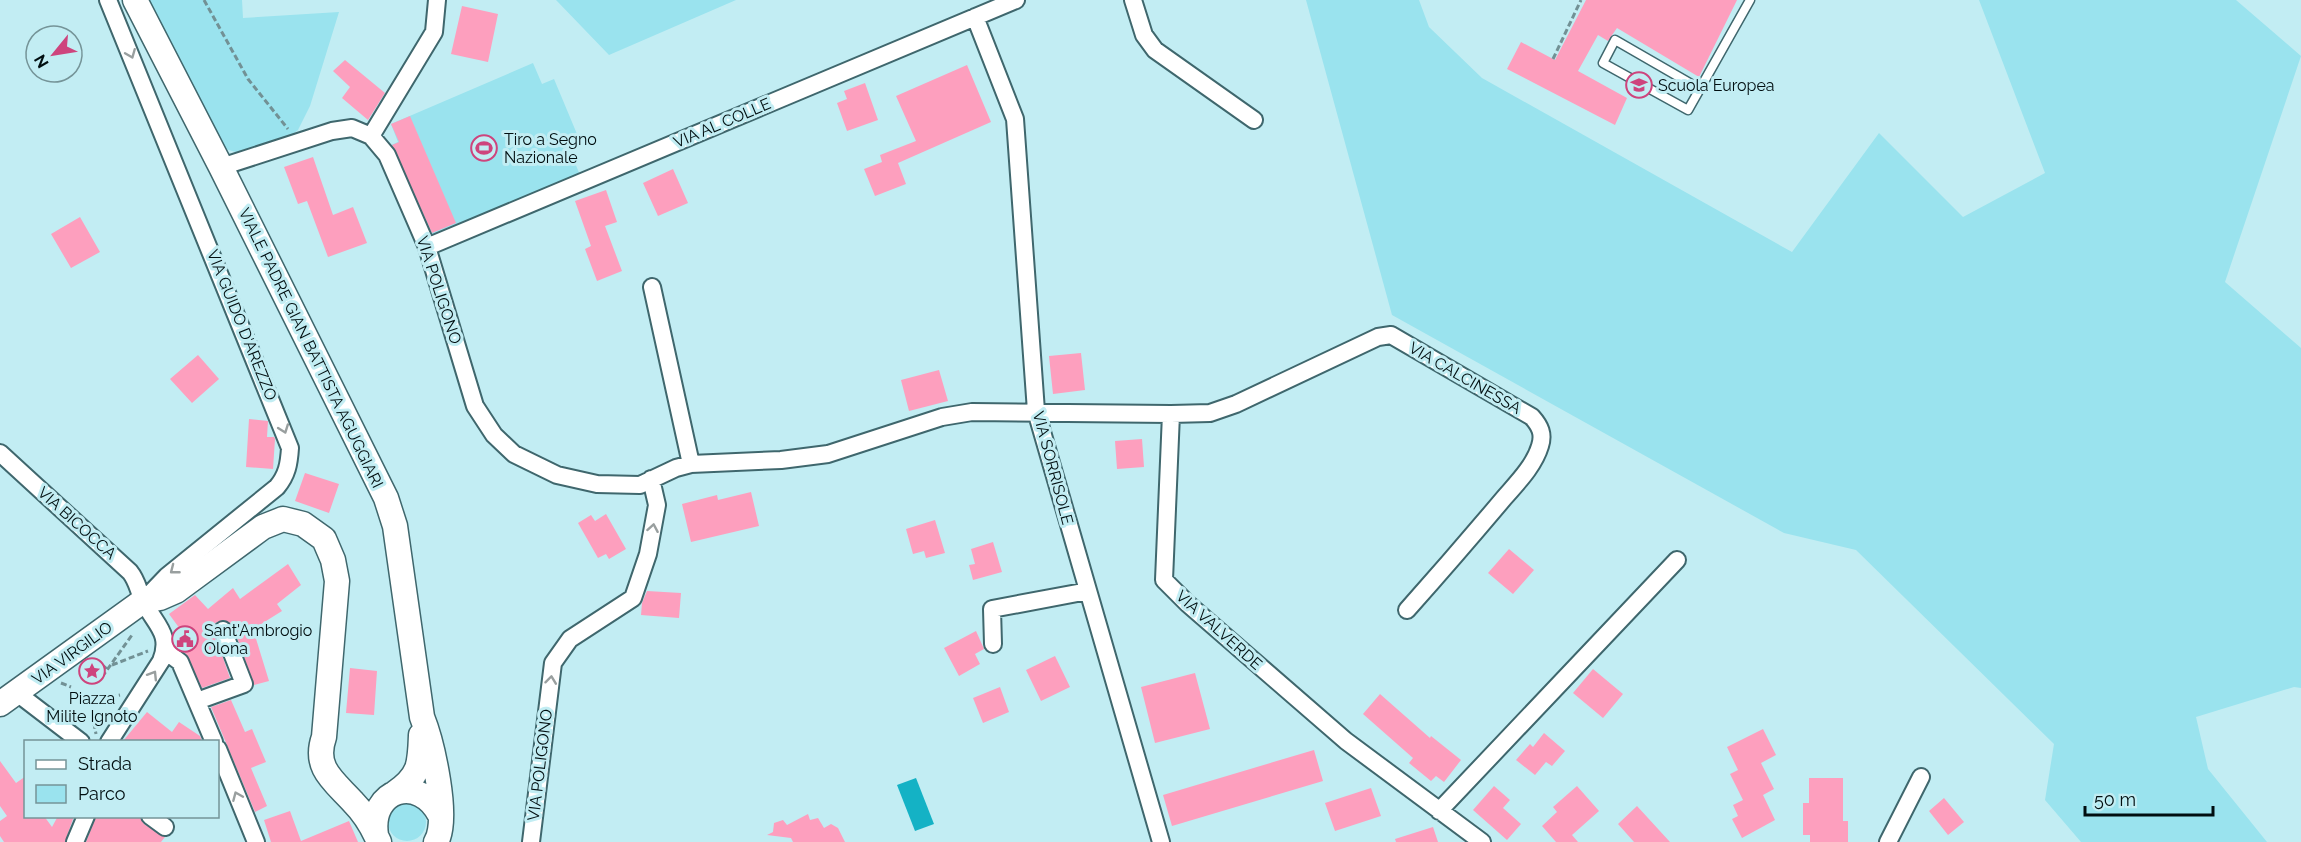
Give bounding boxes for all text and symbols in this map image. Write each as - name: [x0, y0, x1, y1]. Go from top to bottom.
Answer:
- north arrow: [24, 24, 84, 84]
- one-way arrow: [124, 48, 136, 59]
- text: N: [30, 51, 53, 71]
- school or university icon: Scuola Europea: [1624, 70, 1654, 100]
- place label: Scuola Europea: [1658, 76, 1775, 95]
- street label: VIA AL COLLE: [671, 94, 774, 152]
- place label: Tiro a Segno Nazionale: [504, 130, 597, 167]
- sports icon: Tiro a Segno Nazionale: [469, 133, 499, 163]
- street label: VIALE PADRE GIAN BATTISTA AGUGGIARI: [235, 205, 387, 491]
- street label: VIA POLIGONO: [413, 234, 465, 346]
- street label: VIA GUIDO D'AREZZO: [203, 247, 281, 403]
- street label: VIA CALCINESSA: [1405, 338, 1525, 418]
- street label: VIA SORRISOLE: [1029, 409, 1077, 527]
- one-way arrow: [276, 423, 289, 434]
- street label: VIA BICOCCA: [34, 483, 120, 563]
- one-way arrow: [646, 523, 659, 533]
- one-way arrow: [170, 563, 181, 574]
- street label: VIA VALVERDE: [1172, 586, 1266, 674]
- street label: VIA VIRGILIO: [28, 617, 116, 689]
- place label: Sant'Ambrogio Olona: [204, 621, 312, 658]
- public building icon: Sant'Ambrogio Olona: [170, 624, 200, 654]
- place icon: Piazza Milite Ignoto: [77, 656, 107, 686]
- one-way arrow: [146, 671, 157, 682]
- one-way arrow: [544, 675, 557, 684]
- place label: Piazza Milite Ignoto: [46, 689, 138, 726]
- street label: VIA POLIGONO: [524, 708, 556, 822]
- legend: [24, 740, 219, 818]
- text: Strada: [78, 753, 132, 774]
- scale bar: [2085, 779, 2212, 817]
- text: Parco: [78, 783, 126, 804]
- text: 50 m: [2094, 789, 2136, 810]
- one-way arrow: [232, 791, 244, 802]

